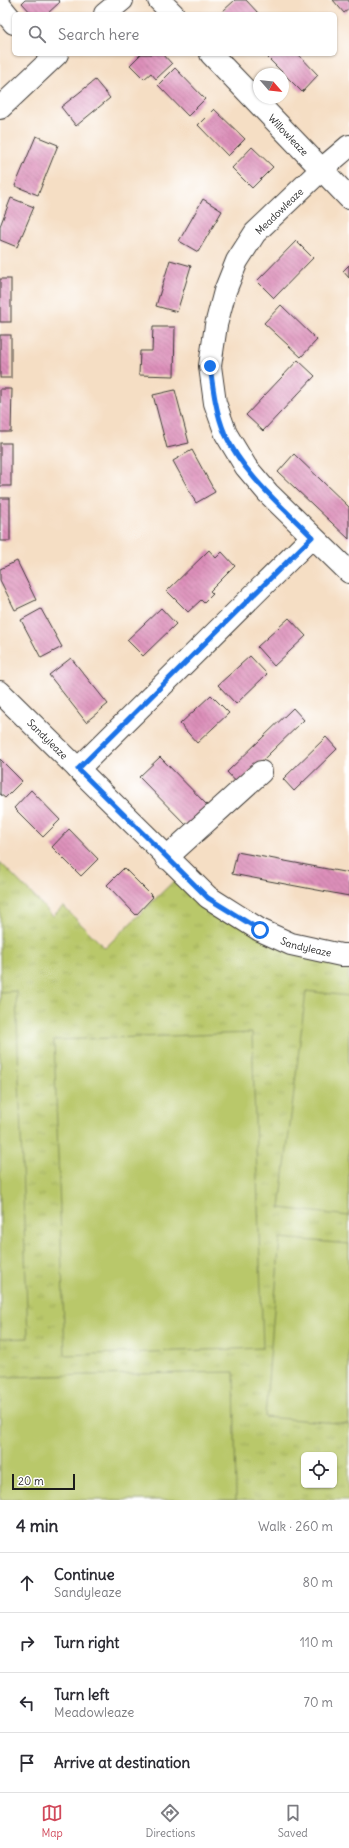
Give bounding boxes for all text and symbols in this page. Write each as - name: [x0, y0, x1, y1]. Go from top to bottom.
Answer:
- search box: [12, 12, 337, 56]
- icon: search: [26, 23, 48, 45]
- text: Search here: [58, 25, 139, 44]
- north arrow: [253, 68, 289, 104]
- street label: Willowleaze: [265, 112, 311, 159]
- street label: Meadowleaze: [253, 185, 306, 237]
- route end: [201, 357, 219, 375]
- street label: Sandyleaze: [24, 717, 70, 762]
- route start: [251, 921, 269, 939]
- street label: Sandyleaze: [278, 934, 333, 960]
- map controls: [301, 1452, 337, 1488]
- button: locate: [301, 1452, 337, 1488]
- scale bar: [12, 1472, 75, 1491]
- text: 20 m: [18, 1474, 44, 1488]
- text: 4 min: [16, 1515, 58, 1537]
- text: Walk · 260 m: [258, 1518, 333, 1535]
- text: Continue: [54, 1565, 115, 1584]
- icon: ahead: [16, 1572, 38, 1594]
- text: 80 m: [302, 1574, 333, 1591]
- text: Sandyleaze: [54, 1584, 122, 1601]
- icon: right: [16, 1632, 38, 1654]
- text: Turn right: [54, 1633, 119, 1652]
- text: 110 m: [300, 1634, 333, 1651]
- text: Turn left: [54, 1685, 109, 1704]
- icon: left: [16, 1692, 38, 1714]
- text: 70 m: [304, 1694, 333, 1711]
- text: Meadowleaze: [54, 1704, 134, 1721]
- icon: arrive: [16, 1752, 38, 1774]
- text: Arrive at destination: [54, 1753, 190, 1772]
- tab: Map: [41, 1802, 63, 1840]
- tab: Directions: [146, 1802, 195, 1840]
- tab: Saved: [278, 1802, 308, 1840]

